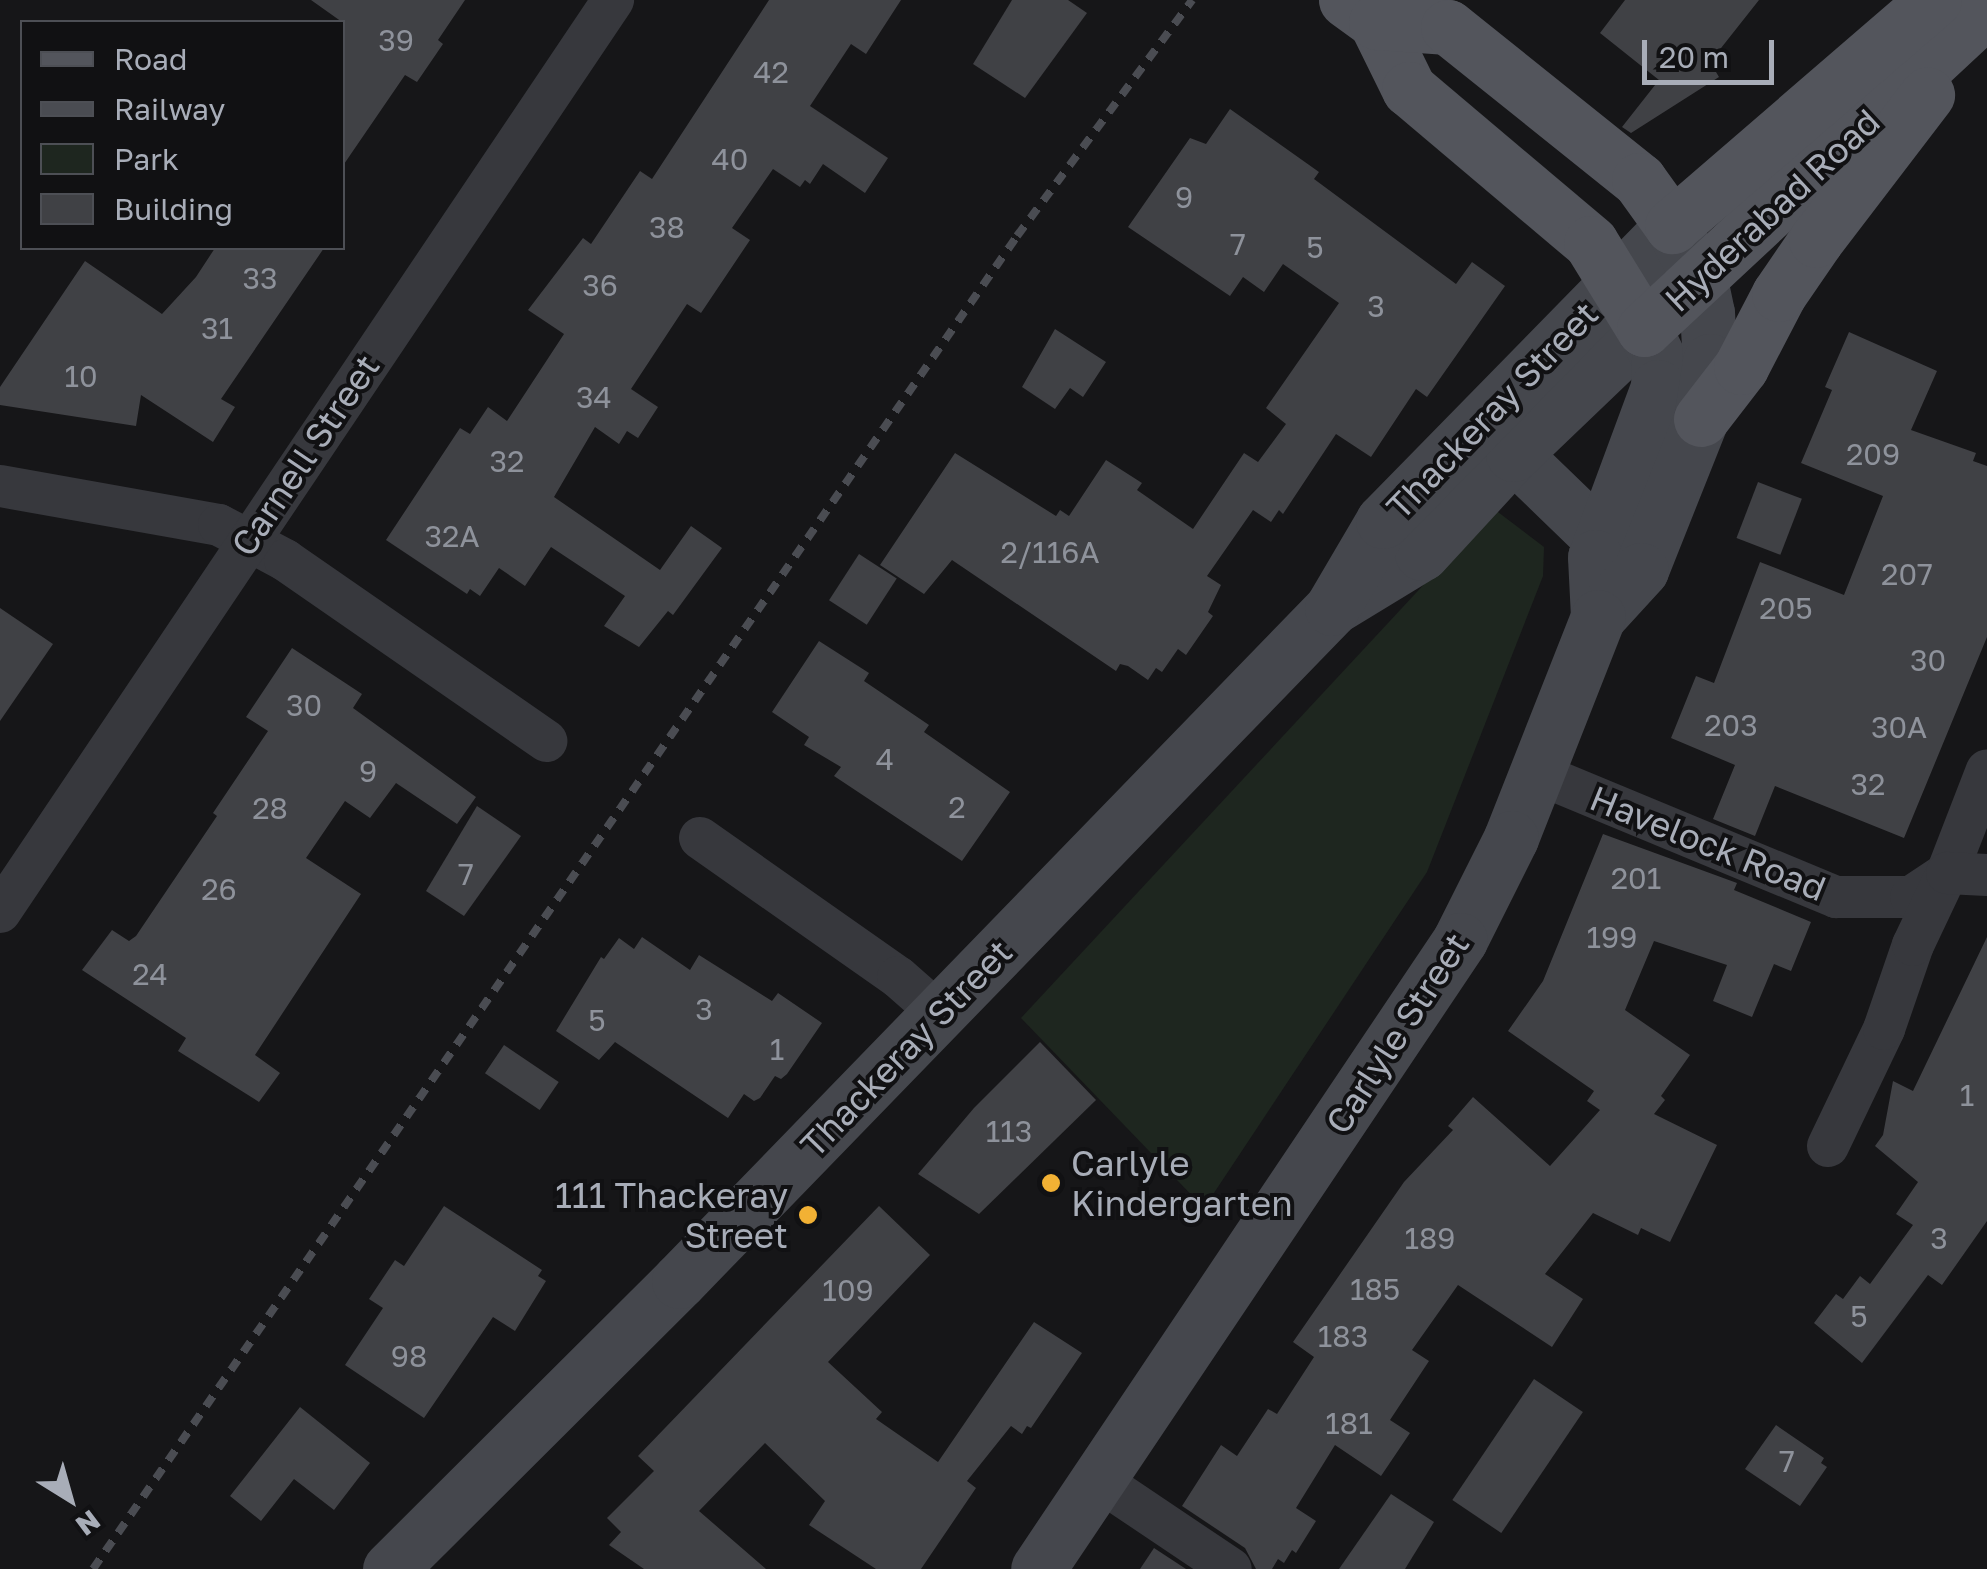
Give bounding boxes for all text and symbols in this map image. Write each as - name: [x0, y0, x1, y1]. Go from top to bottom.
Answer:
- legend: [20, 20, 345, 250]
- scale bar: [1647, 20, 1780, 82]
- house number: 39: [378, 22, 414, 58]
- text: 20 m: [1659, 39, 1729, 75]
- text: Road: [114, 41, 188, 77]
- house number: 42: [753, 54, 789, 90]
- text: Railway: [114, 91, 225, 127]
- street label: Hyderabad Road: [1656, 100, 1888, 320]
- text: Park: [114, 141, 179, 177]
- house number: 40: [712, 141, 748, 177]
- house number: 9: [1175, 179, 1193, 215]
- text: Building: [114, 191, 233, 227]
- house number: 38: [649, 209, 685, 245]
- house number: 7: [1230, 226, 1246, 262]
- house number: 5: [1306, 229, 1324, 265]
- house number: 33: [242, 260, 278, 296]
- house number: 36: [582, 267, 618, 303]
- house number: 3: [1367, 288, 1385, 324]
- street label: Thackeray Street: [1378, 293, 1606, 527]
- house number: 31: [201, 310, 233, 346]
- street label: Carnell Street: [222, 346, 388, 564]
- house number: 10: [64, 358, 98, 394]
- house number: 34: [576, 379, 612, 415]
- house number: 209: [1846, 436, 1900, 472]
- house number: 32: [490, 443, 524, 479]
- house number: 32A: [424, 518, 480, 554]
- house number: 2/116A: [1000, 534, 1100, 570]
- house number: 207: [1881, 556, 1933, 592]
- house number: 205: [1759, 590, 1813, 626]
- house number: 30: [1910, 642, 1946, 678]
- house number: 30: [286, 687, 322, 723]
- house number: 203: [1704, 707, 1758, 743]
- house number: 30A: [1871, 709, 1927, 745]
- house number: 4: [876, 741, 894, 777]
- house number: 9: [359, 753, 377, 789]
- house number: 32: [1851, 766, 1885, 802]
- street label: Havelock Road: [1584, 777, 1832, 909]
- house number: 2: [948, 789, 966, 825]
- house number: 28: [252, 790, 288, 826]
- house number: 7: [458, 856, 474, 892]
- house number: 201: [1611, 860, 1661, 896]
- house number: 26: [201, 871, 237, 907]
- house number: 199: [1587, 919, 1637, 955]
- street label: Carlyle Street: [1317, 925, 1477, 1141]
- street label: Thackeray Street: [792, 931, 1020, 1165]
- house number: 24: [132, 956, 168, 992]
- house number: 3: [695, 991, 713, 1027]
- house number: 5: [588, 1002, 606, 1038]
- house number: 1: [770, 1031, 784, 1067]
- house number: 1: [1960, 1077, 1974, 1113]
- house number: 113: [986, 1113, 1032, 1149]
- place label: Carlyle Kindergarten: [1071, 1142, 1293, 1224]
- marker: Carlyle Kindergarten: [1040, 1172, 1062, 1194]
- place label: 111 Thackeray Street: [555, 1174, 788, 1256]
- marker: 111 Thackeray Street: [797, 1204, 819, 1226]
- house number: 189: [1405, 1220, 1455, 1256]
- house number: 3: [1930, 1220, 1948, 1256]
- house number: 185: [1350, 1271, 1400, 1307]
- house number: 109: [822, 1272, 874, 1308]
- house number: 5: [1850, 1298, 1868, 1334]
- house number: 183: [1318, 1318, 1368, 1354]
- house number: 98: [391, 1338, 427, 1374]
- house number: 181: [1325, 1405, 1373, 1441]
- house number: 7: [1779, 1443, 1795, 1479]
- north arrow: [20, 1449, 120, 1549]
- text: N: [70, 1504, 107, 1543]

